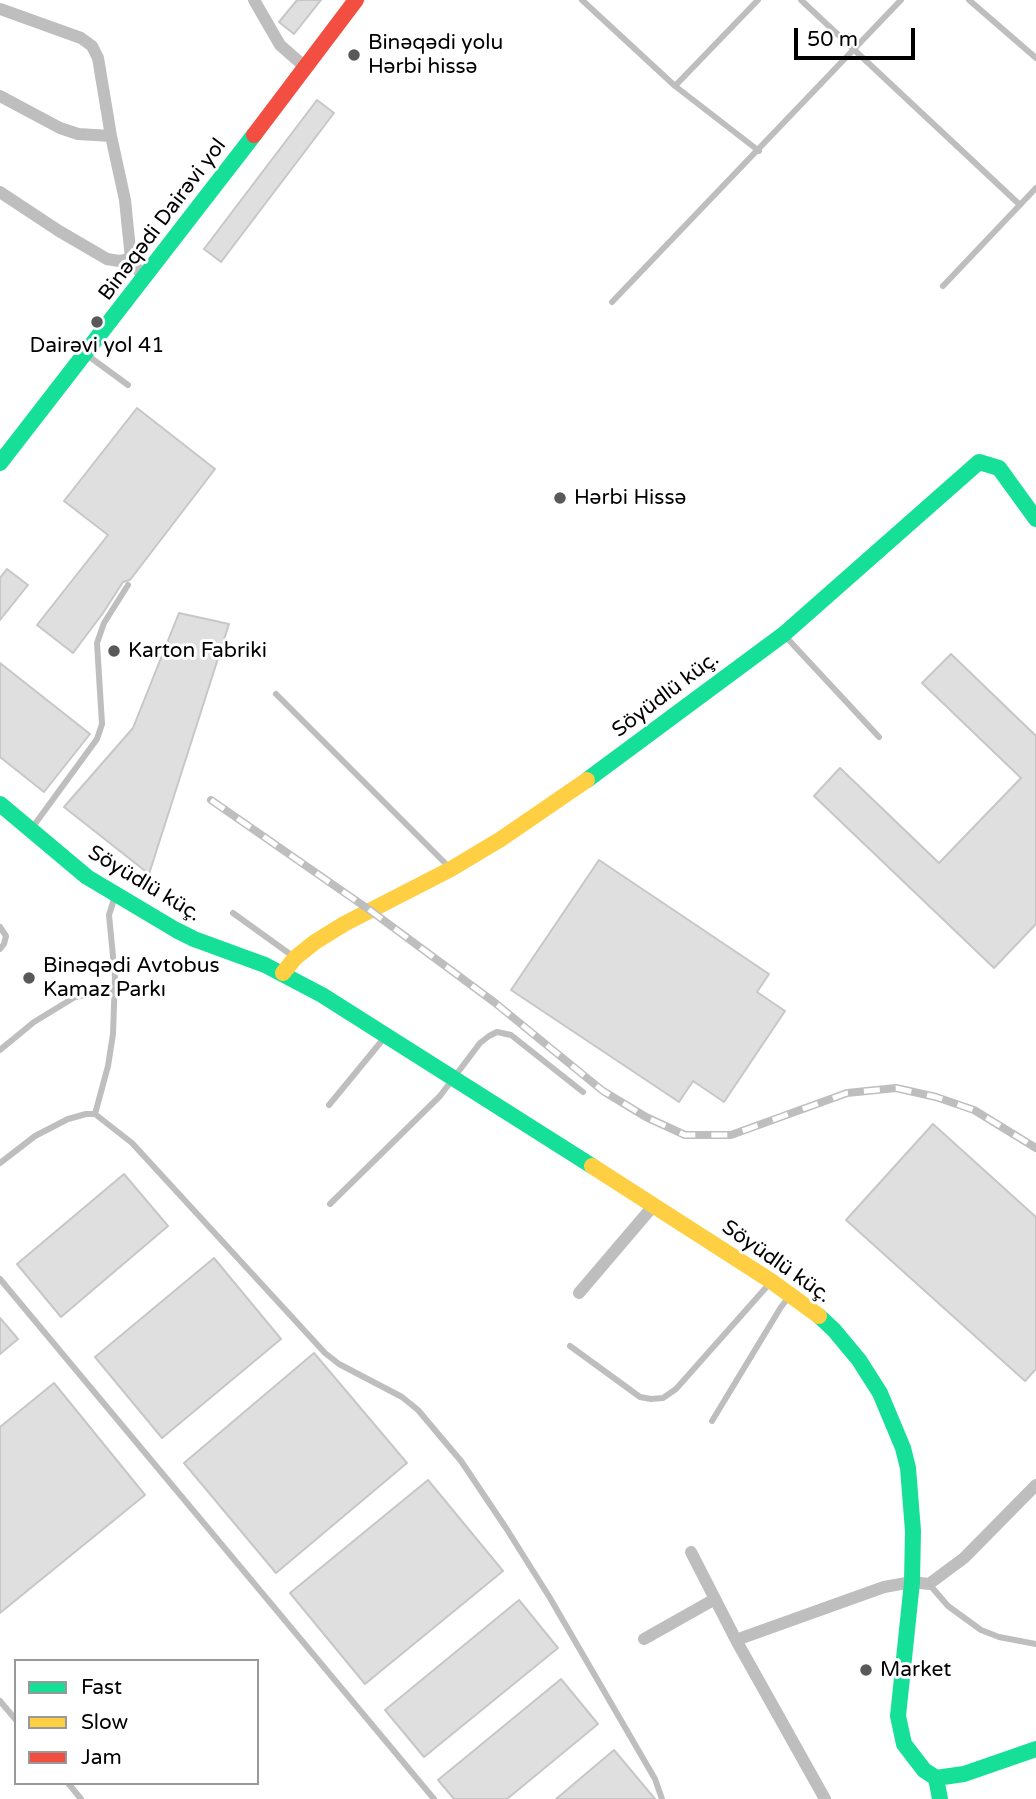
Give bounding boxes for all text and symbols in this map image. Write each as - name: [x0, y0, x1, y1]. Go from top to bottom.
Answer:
- scale bar: [798, 14, 919, 58]
- text: 50 m: [807, 27, 858, 52]
- place label: Binəqədi yolu Hərbi hissə: [368, 30, 503, 80]
- marker: Binəqədi yolu Hərbi hissə: [346, 47, 362, 63]
- street label: Binəqədi Dairəvi yol: [94, 134, 232, 306]
- marker: Dairəvi yol 41: [89, 314, 105, 330]
- place label: Dairəvi yol 41: [30, 333, 164, 359]
- place label: Hərbi Hissə: [574, 485, 686, 511]
- marker: Hərbi Hissə: [552, 490, 568, 506]
- place label: Karton Fabriki: [128, 638, 267, 664]
- marker: Karton Fabriki: [106, 643, 122, 659]
- street label: Söyüdlü küç.: [608, 647, 724, 743]
- street label: Söyüdlü küç.: [83, 840, 205, 928]
- place label: Binəqədi Avtobus Kamaz Parkı: [43, 953, 220, 1003]
- marker: Binəqədi Avtobus Kamaz Parkı: [21, 970, 37, 986]
- street label: Söyüdlü küç.: [717, 1215, 835, 1309]
- place label: Market: [880, 1657, 951, 1683]
- legend: [14, 1659, 259, 1785]
- marker: Market: [858, 1662, 874, 1678]
- text: Fast: [81, 1675, 122, 1700]
- text: Slow: [81, 1710, 128, 1735]
- text: Jam: [81, 1745, 122, 1770]

